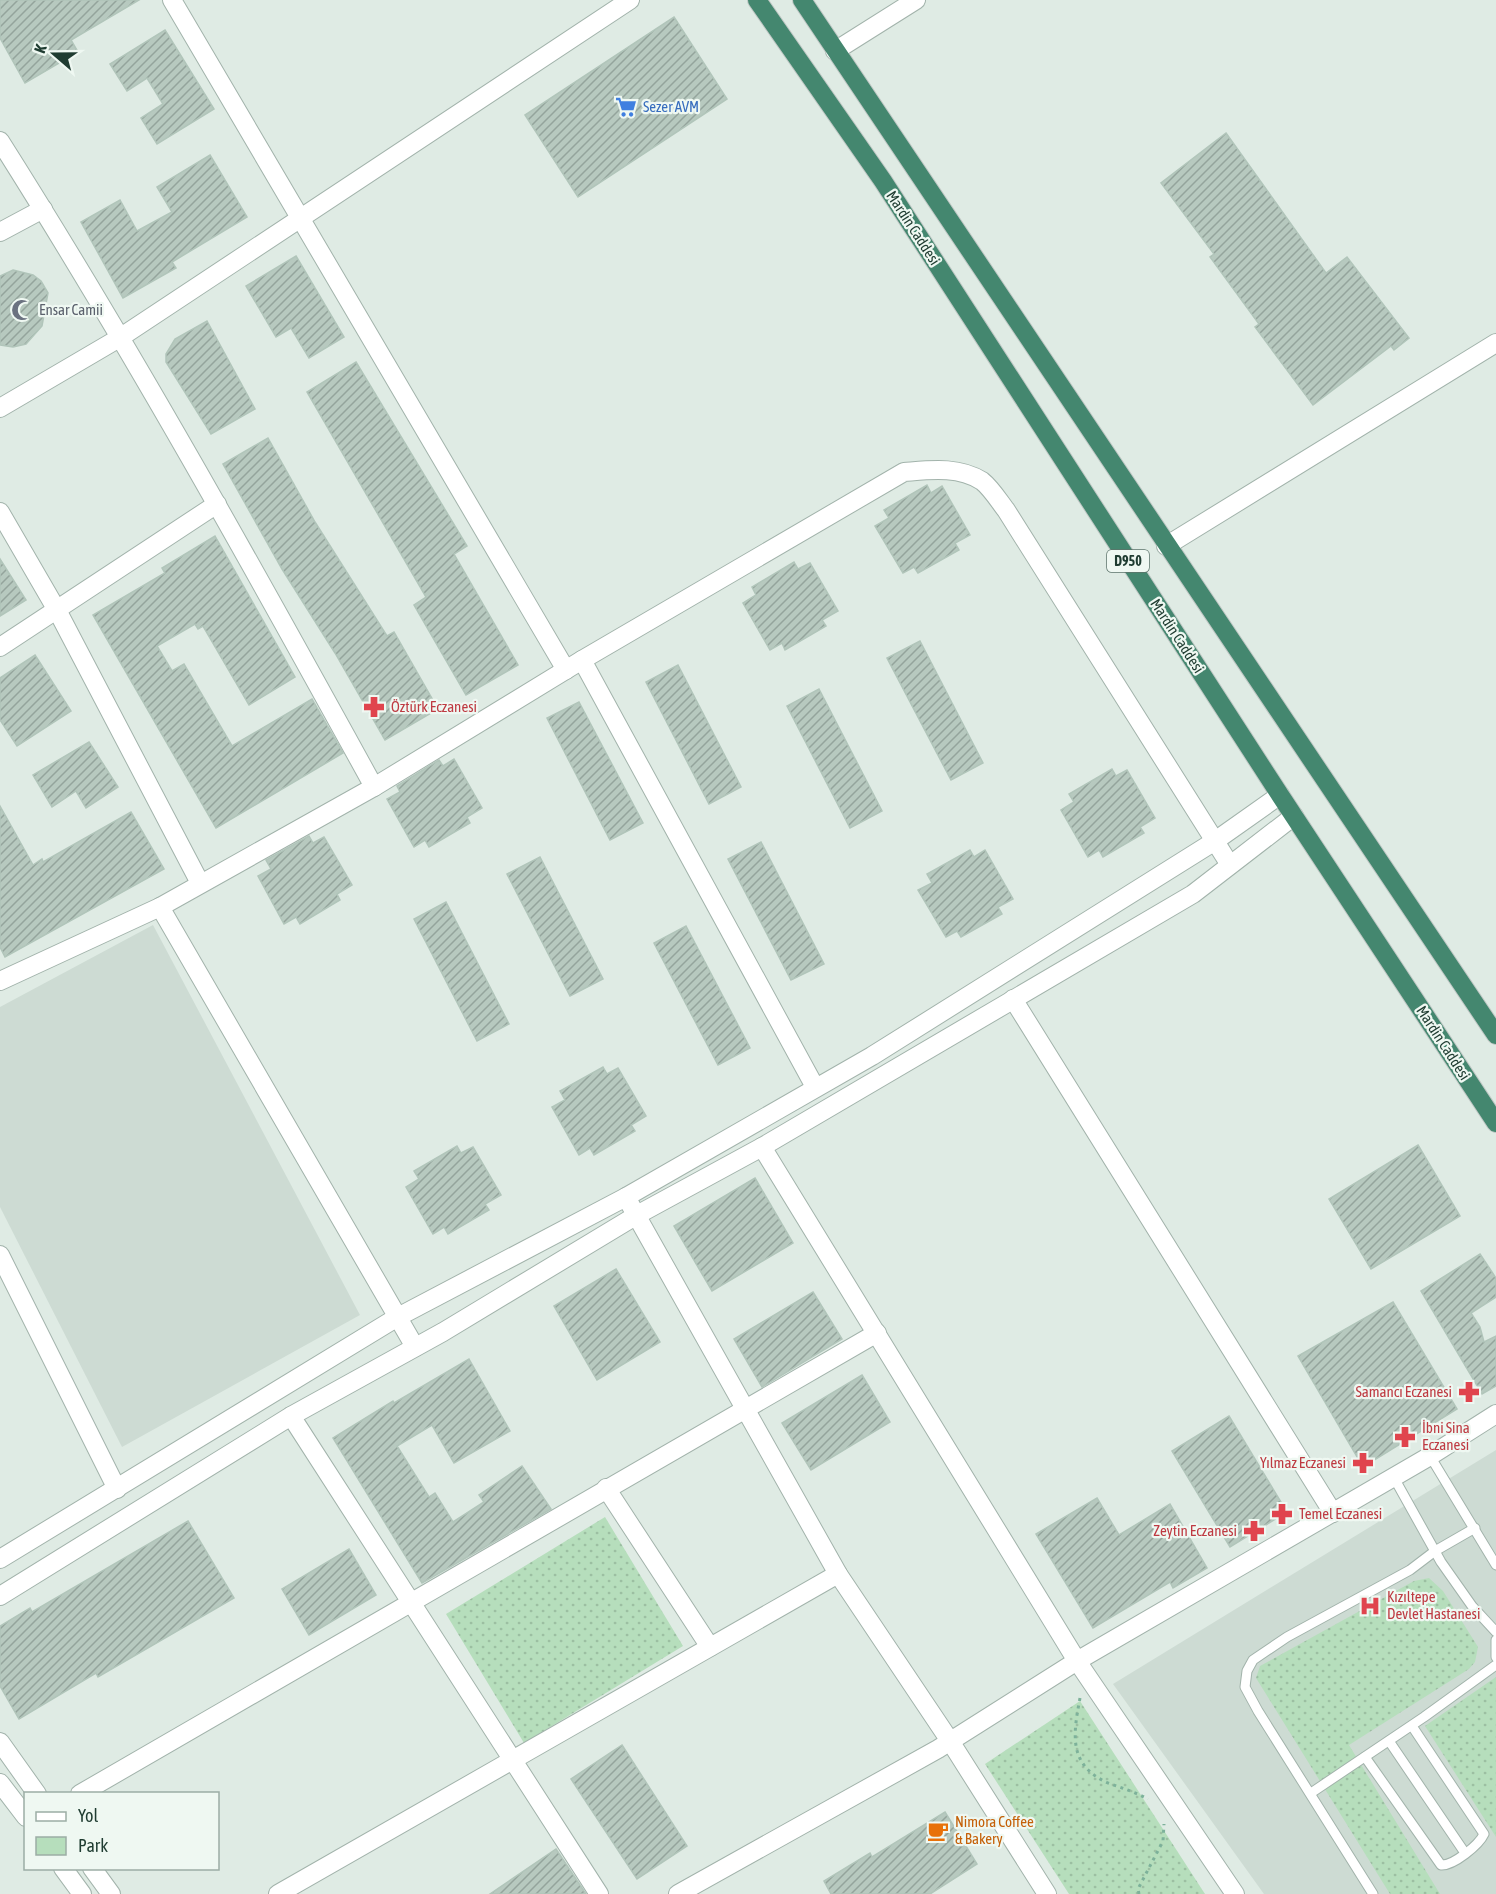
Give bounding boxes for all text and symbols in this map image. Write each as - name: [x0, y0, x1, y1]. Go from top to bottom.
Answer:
- north arrow: [24, 24, 84, 84]
- text: K: [30, 42, 50, 56]
- supermarket icon: Sezer AVM: [614, 95, 638, 119]
- place label: Sezer AVM: [643, 98, 699, 115]
- street label: Mardin Caddesi: [883, 188, 944, 268]
- mosque icon: Ensar Camii: [10, 298, 34, 322]
- place label: Ensar Camii: [39, 301, 103, 318]
- road number: D950: [1107, 550, 1149, 572]
- street label: Mardin Caddesi: [1147, 596, 1208, 676]
- pharmacy icon: Öztürk Eczanesi: [362, 695, 386, 719]
- place label: Öztürk Eczanesi: [391, 698, 477, 715]
- street label: Mardin Caddesi: [1413, 1003, 1474, 1083]
- pharmacy icon: Samancı Eczanesi: [1457, 1380, 1481, 1404]
- place label: Samancı Eczanesi: [1355, 1383, 1452, 1400]
- place label: İbni Sina Eczanesi: [1422, 1419, 1470, 1453]
- pharmacy icon: İbni Sina Eczanesi: [1393, 1425, 1417, 1449]
- pharmacy icon: Yılmaz Eczanesi: [1351, 1451, 1375, 1475]
- place label: Yılmaz Eczanesi: [1260, 1454, 1346, 1471]
- pharmacy icon: Temel Eczanesi: [1270, 1502, 1294, 1526]
- place label: Temel Eczanesi: [1299, 1505, 1382, 1522]
- pharmacy icon: Zeytin Eczanesi: [1242, 1519, 1266, 1543]
- place label: Zeytin Eczanesi: [1153, 1522, 1237, 1539]
- place label: Kızıltepe Devlet Hastanesi: [1387, 1588, 1480, 1622]
- hospital icon: Kızıltepe Devlet Hastanesi: [1358, 1594, 1382, 1618]
- legend: [24, 1792, 219, 1870]
- text: Yol: [78, 1805, 98, 1826]
- place label: Nimora Coffee & Bakery: [955, 1813, 1034, 1847]
- cafe icon: Nimora Coffee & Bakery: [926, 1819, 950, 1843]
- text: Park: [78, 1835, 108, 1856]

